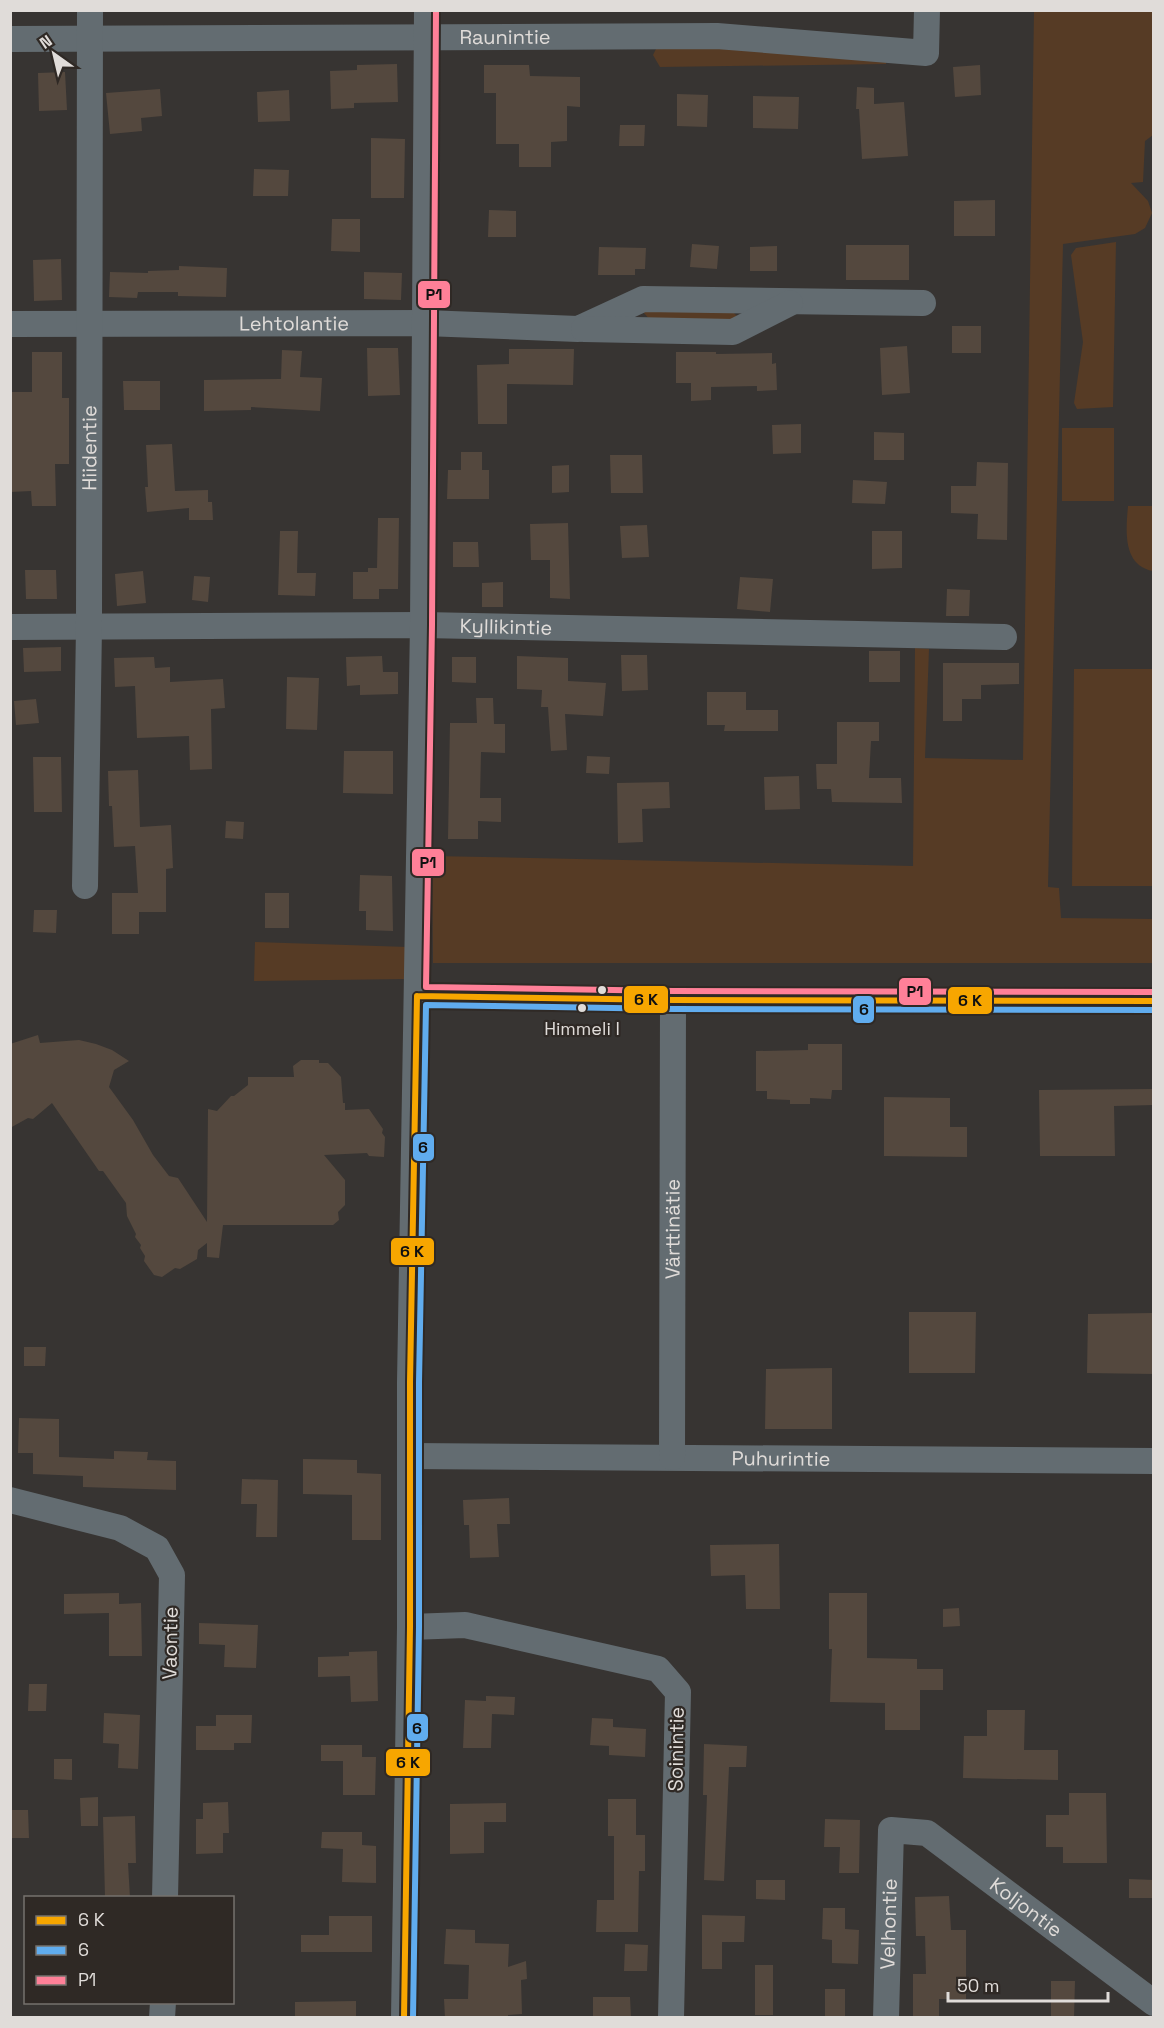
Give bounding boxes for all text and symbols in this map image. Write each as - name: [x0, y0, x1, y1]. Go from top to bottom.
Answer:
- north arrow: [24, 24, 84, 84]
- street label: Raunintie: [459, 24, 551, 50]
- text: N: [36, 30, 56, 54]
- line badge: P1: [417, 280, 451, 309]
- text: P1: [426, 284, 442, 305]
- street label: Lehtolantie: [239, 310, 349, 336]
- street label: Hiidentie: [76, 405, 102, 491]
- street label: Kyllikintie: [459, 613, 553, 641]
- line badge: P1: [411, 848, 445, 877]
- text: P1: [420, 852, 436, 873]
- line badge: P1: [898, 977, 932, 1006]
- text: P1: [907, 981, 923, 1002]
- unlabelled marker: [596, 984, 608, 996]
- line badge: 6 K: [623, 985, 669, 1014]
- line badge: 6 K: [947, 986, 993, 1015]
- text: 6 K: [634, 989, 658, 1010]
- text: 6 K: [958, 990, 982, 1011]
- line badge: 6: [852, 995, 875, 1024]
- text: 6: [859, 999, 869, 1020]
- marker: Himmeli I: [576, 1002, 588, 1014]
- place label: Himmeli I: [544, 1017, 620, 1040]
- line badge: 6: [412, 1133, 435, 1162]
- text: 6: [418, 1137, 428, 1158]
- street label: Värttinätie: [659, 1179, 686, 1279]
- line badge: 6 K: [390, 1237, 435, 1266]
- text: 6 K: [400, 1241, 424, 1262]
- street label: Puhurintie: [731, 1445, 831, 1472]
- street label: Vaontie: [156, 1606, 184, 1680]
- street label: Soinintie: [662, 1706, 690, 1792]
- line badge: 6: [406, 1713, 429, 1742]
- text: 6: [412, 1718, 422, 1739]
- line badge: 6 K: [385, 1748, 431, 1777]
- text: 6 K: [396, 1752, 420, 1773]
- street label: Koljontie: [985, 1872, 1068, 1943]
- street label: Velhontie: [874, 1878, 903, 1970]
- legend: [24, 1896, 234, 2004]
- text: 6 K: [78, 1908, 105, 1931]
- text: 6: [78, 1938, 89, 1961]
- scale bar: [948, 1965, 1108, 2003]
- text: P1: [78, 1968, 96, 1991]
- text: 50 m: [957, 1974, 999, 1997]

